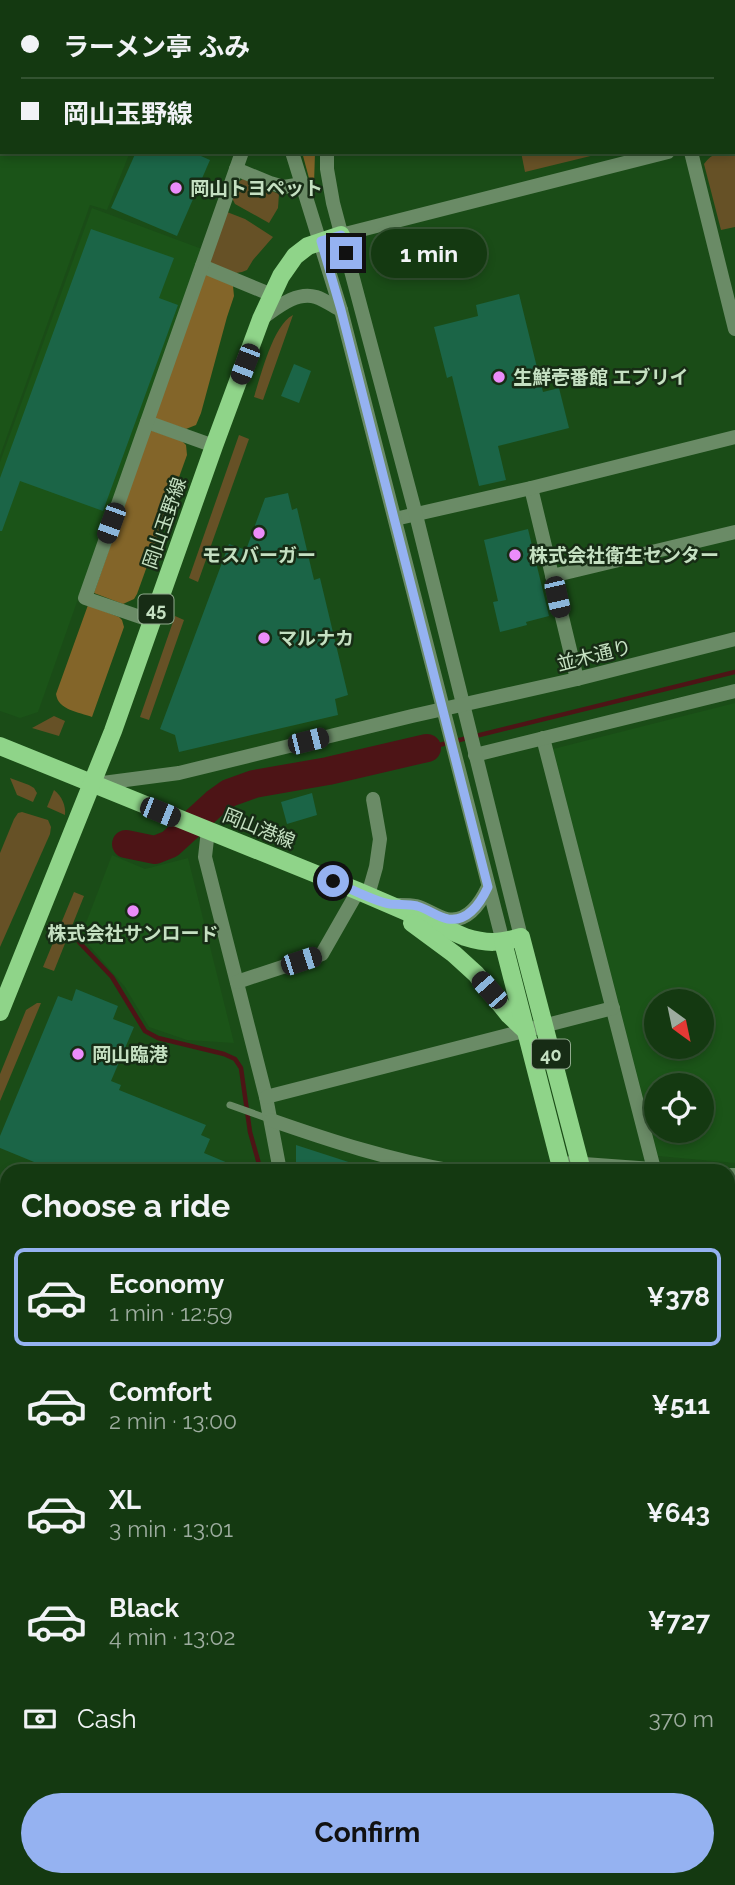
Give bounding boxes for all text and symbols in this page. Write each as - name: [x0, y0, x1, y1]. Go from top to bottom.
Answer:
- text: ラーメン亭 ふみ: [63, 32, 250, 62]
- text: 岡山玉野線: [63, 99, 193, 129]
- place label: 岡山トヨペット: [190, 177, 323, 199]
- marker: 岡山トヨペット: [168, 180, 184, 196]
- callout: 1 min: [370, 229, 486, 278]
- route end: [330, 237, 362, 269]
- text: 1 min: [400, 240, 458, 267]
- car: [228, 341, 263, 387]
- place label: 生鮮壱番館 エブリイ: [513, 366, 689, 388]
- marker: 生鮮壱番館 エブリイ: [491, 369, 507, 385]
- street label: 岡山玉野線: [138, 474, 190, 572]
- car: [94, 500, 129, 546]
- marker: モスバーガー: [251, 525, 267, 541]
- place label: モスバーガー: [202, 544, 316, 566]
- place label: 株式会社衛生センター: [529, 544, 719, 566]
- marker: 株式会社衛生センター: [507, 547, 523, 563]
- car: [543, 574, 572, 620]
- road number: 45: [138, 594, 174, 624]
- place label: マルナカ: [278, 627, 354, 649]
- marker: マルナカ: [256, 630, 272, 646]
- street label: 並木通り: [554, 635, 634, 675]
- car: [286, 726, 331, 756]
- car: [137, 794, 184, 830]
- street label: 岡山港線: [220, 804, 298, 852]
- route start: [317, 865, 349, 897]
- marker: 株式会社サンロード: [125, 903, 141, 919]
- place label: 株式会社サンロード: [47, 922, 219, 944]
- car: [278, 945, 325, 977]
- car: [468, 967, 511, 1013]
- north arrow: [644, 989, 714, 1059]
- map controls: [644, 989, 714, 1143]
- road number: 40: [532, 1040, 570, 1069]
- place label: 岡山臨港: [92, 1043, 168, 1065]
- marker: 岡山臨港: [70, 1046, 86, 1062]
- button: locate: [644, 1073, 714, 1143]
- text: Choose a ride: [21, 1187, 230, 1224]
- icon: car: [25, 1266, 88, 1329]
- text: Economy: [109, 1269, 224, 1299]
- text: ¥378: [647, 1282, 710, 1312]
- text: 1 min · 12:59: [109, 1299, 233, 1326]
- icon: car: [25, 1374, 88, 1437]
- text: Comfort: [109, 1377, 212, 1407]
- text: ¥511: [651, 1390, 710, 1420]
- text: 2 min · 13:00: [109, 1407, 237, 1434]
- icon: car: [25, 1482, 88, 1545]
- text: XL: [109, 1485, 141, 1515]
- text: ¥643: [646, 1498, 710, 1528]
- text: 3 min · 13:01: [109, 1515, 233, 1542]
- icon: car: [25, 1590, 88, 1653]
- text: Black: [109, 1593, 179, 1623]
- text: ¥727: [648, 1606, 710, 1636]
- text: 4 min · 13:02: [109, 1623, 236, 1650]
- icon: cash: [21, 1700, 59, 1738]
- text: Cash: [77, 1704, 137, 1734]
- text: 370 m: [649, 1705, 714, 1732]
- button: Confirm: [21, 1793, 714, 1873]

